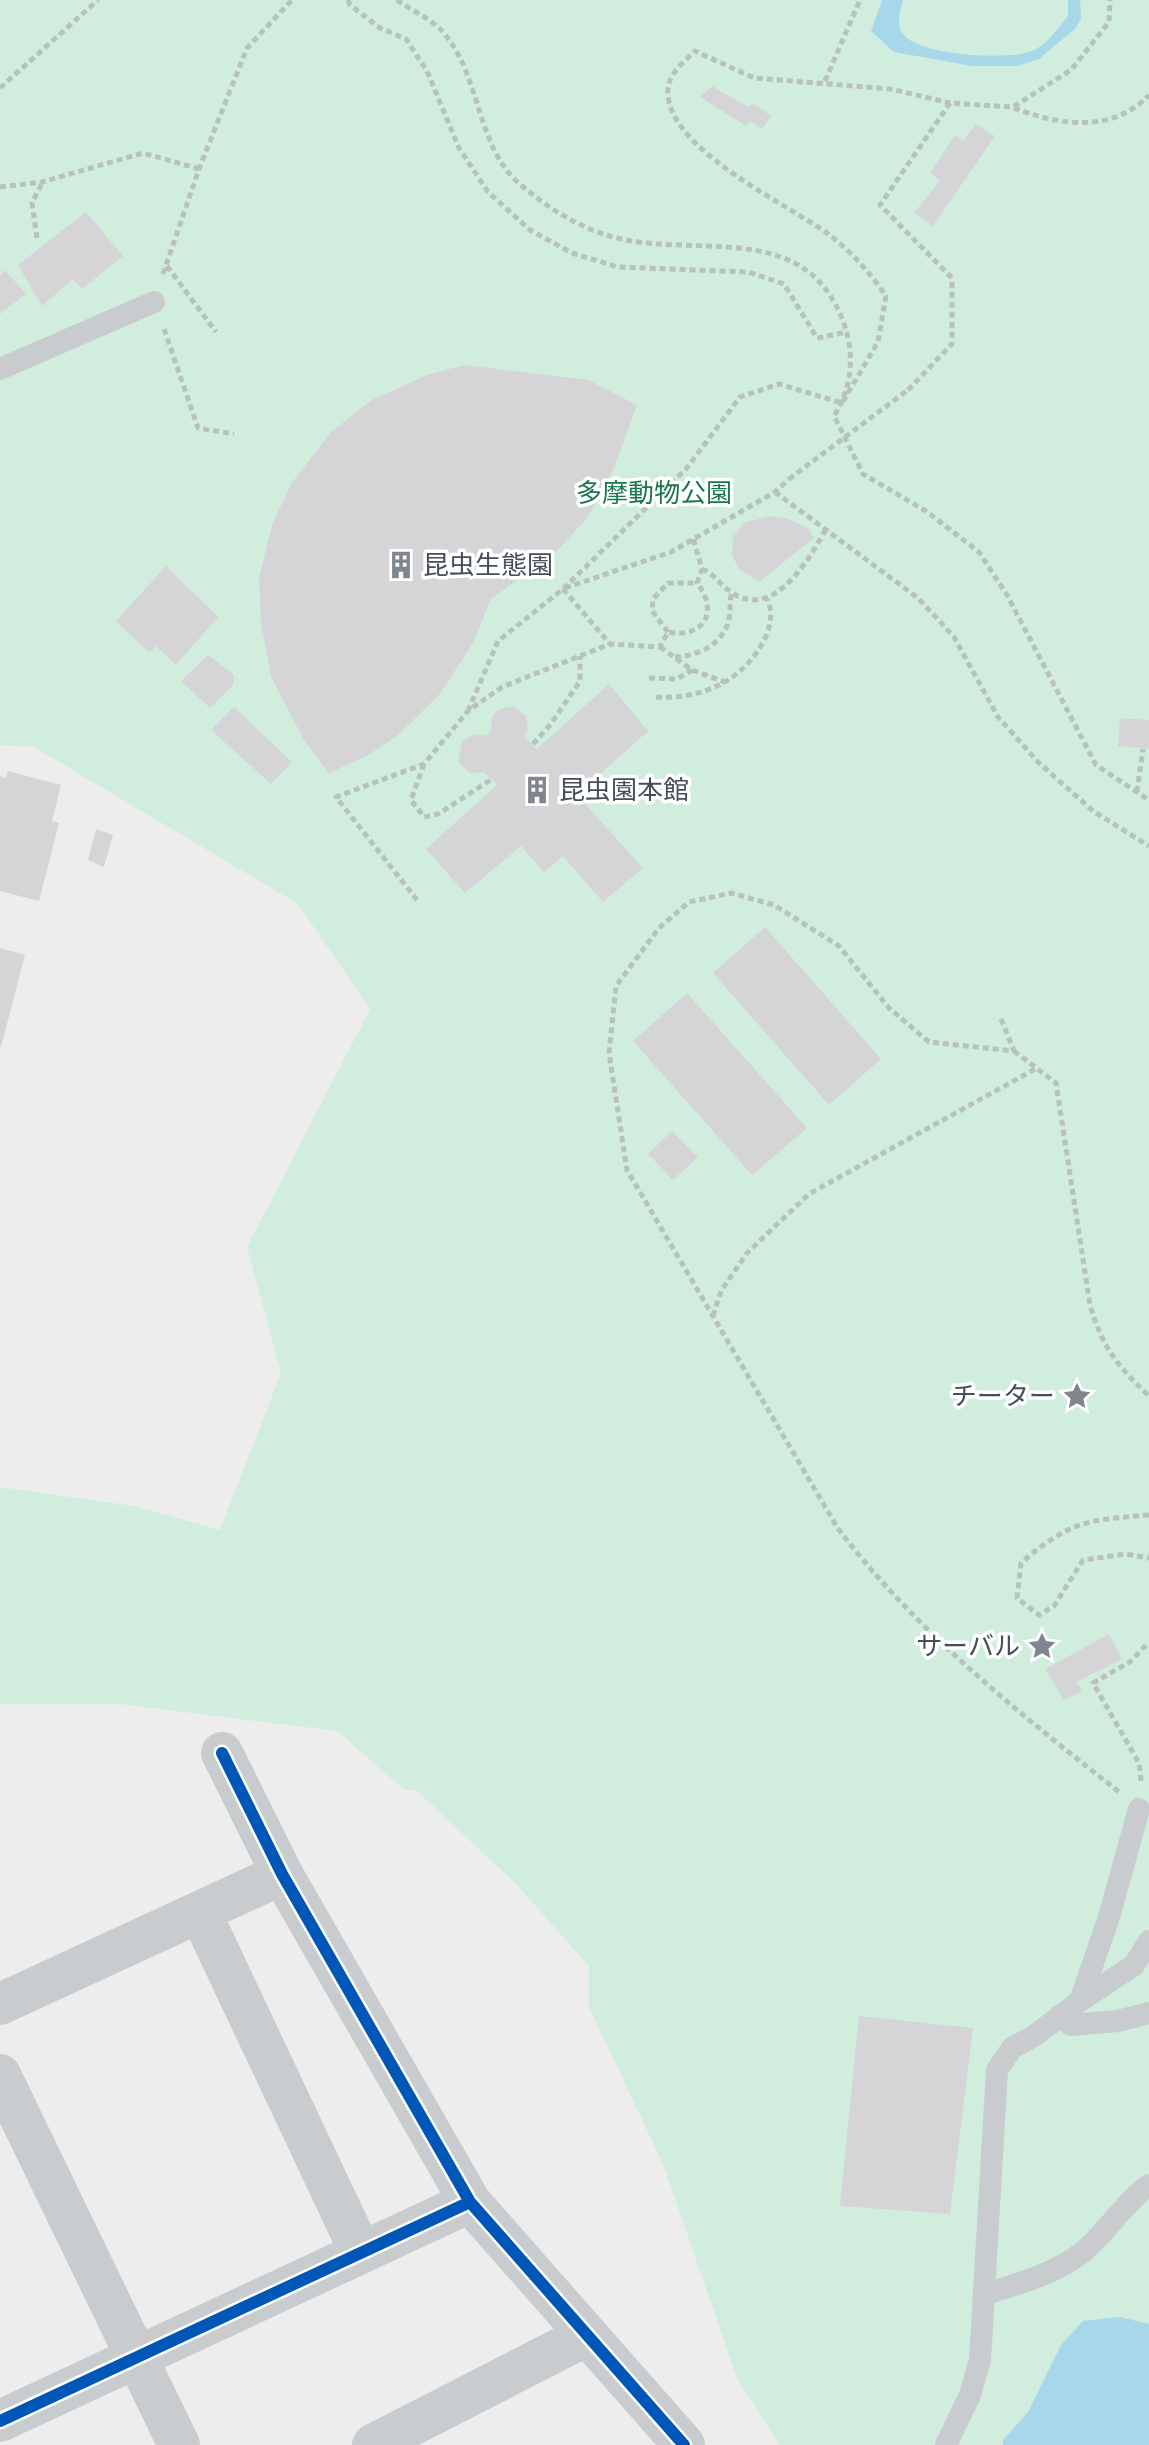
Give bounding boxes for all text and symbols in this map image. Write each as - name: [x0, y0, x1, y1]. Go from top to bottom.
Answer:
- park label: 多摩動物公園: [576, 475, 732, 511]
- place label: 昆虫生態園: [423, 547, 553, 583]
- building icon: 昆虫生態園: [386, 550, 416, 580]
- place label: 昆虫園本館: [559, 772, 689, 808]
- building icon: 昆虫園本館: [522, 775, 552, 805]
- place label: チーター: [951, 1378, 1055, 1414]
- place icon: チーター: [1062, 1381, 1092, 1411]
- place label: サーバル: [916, 1628, 1020, 1664]
- place icon: サーバル: [1027, 1631, 1057, 1661]

